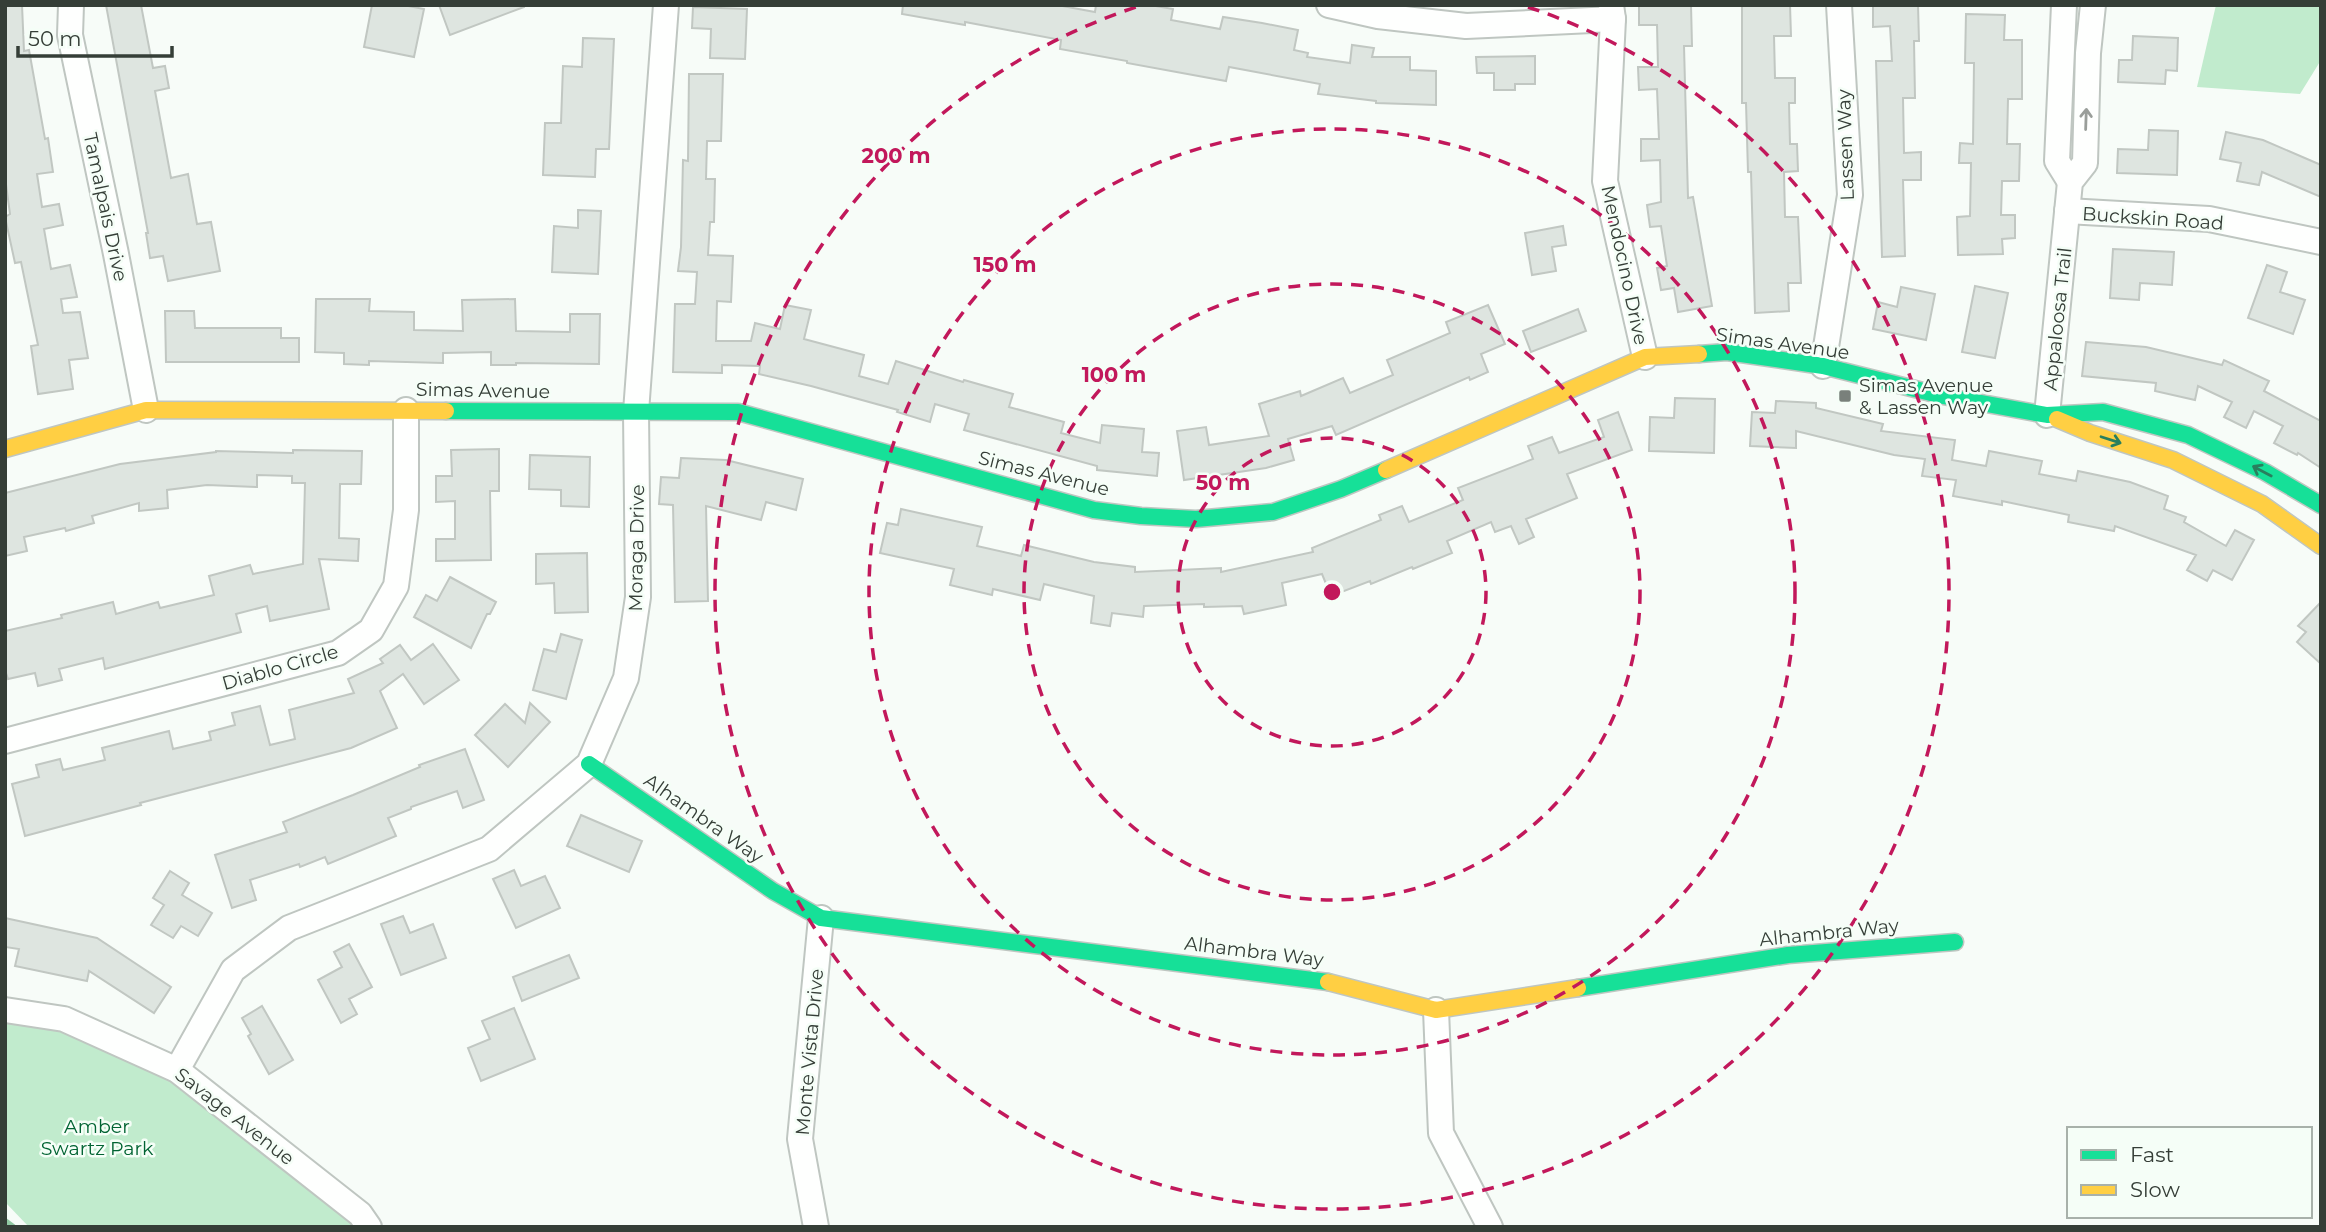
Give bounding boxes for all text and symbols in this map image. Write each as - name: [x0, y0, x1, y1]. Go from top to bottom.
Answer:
- scale bar: [18, 14, 172, 58]
- text: 50 m: [28, 26, 82, 51]
- street label: Lassen Way: [1832, 88, 1859, 201]
- one-way arrow: [2080, 107, 2093, 130]
- street label: Tamalpais Drive: [79, 131, 132, 283]
- text: 200 m: [862, 143, 930, 168]
- street label: Mendocino Drive: [1596, 183, 1653, 347]
- street label: Buckskin Road: [2081, 202, 2225, 235]
- street label: Appaloosa Trail: [2039, 246, 2076, 392]
- text: 150 m: [974, 252, 1036, 277]
- street label: Simas Avenue: [1715, 323, 1851, 364]
- text: 100 m: [1082, 362, 1146, 387]
- place label: Simas Avenue & Lassen Way: [1859, 374, 1993, 419]
- street label: Simas Avenue: [416, 378, 550, 403]
- marker: Simas Avenue & Lassen Way: [1837, 388, 1853, 404]
- one-way arrow: [2099, 435, 2121, 447]
- street label: Simas Avenue: [976, 446, 1112, 501]
- one-way arrow: [2252, 463, 2273, 477]
- text: 50 m: [1196, 470, 1250, 495]
- street label: Moraga Drive: [624, 484, 649, 612]
- centre of rings: [1320, 580, 1344, 604]
- street label: Diablo Circle: [219, 640, 341, 695]
- street label: Alhambra Way: [640, 769, 768, 868]
- street label: Alhambra Way: [1758, 914, 1901, 951]
- street label: Alhambra Way: [1183, 932, 1326, 972]
- street label: Monte Vista Drive: [791, 968, 828, 1136]
- street label: Savage Avenue: [170, 1063, 299, 1170]
- park label: Amber Swartz Park: [41, 1115, 154, 1160]
- legend: [2067, 1127, 2312, 1218]
- text: Fast: [2130, 1142, 2174, 1167]
- text: Slow: [2130, 1177, 2180, 1202]

